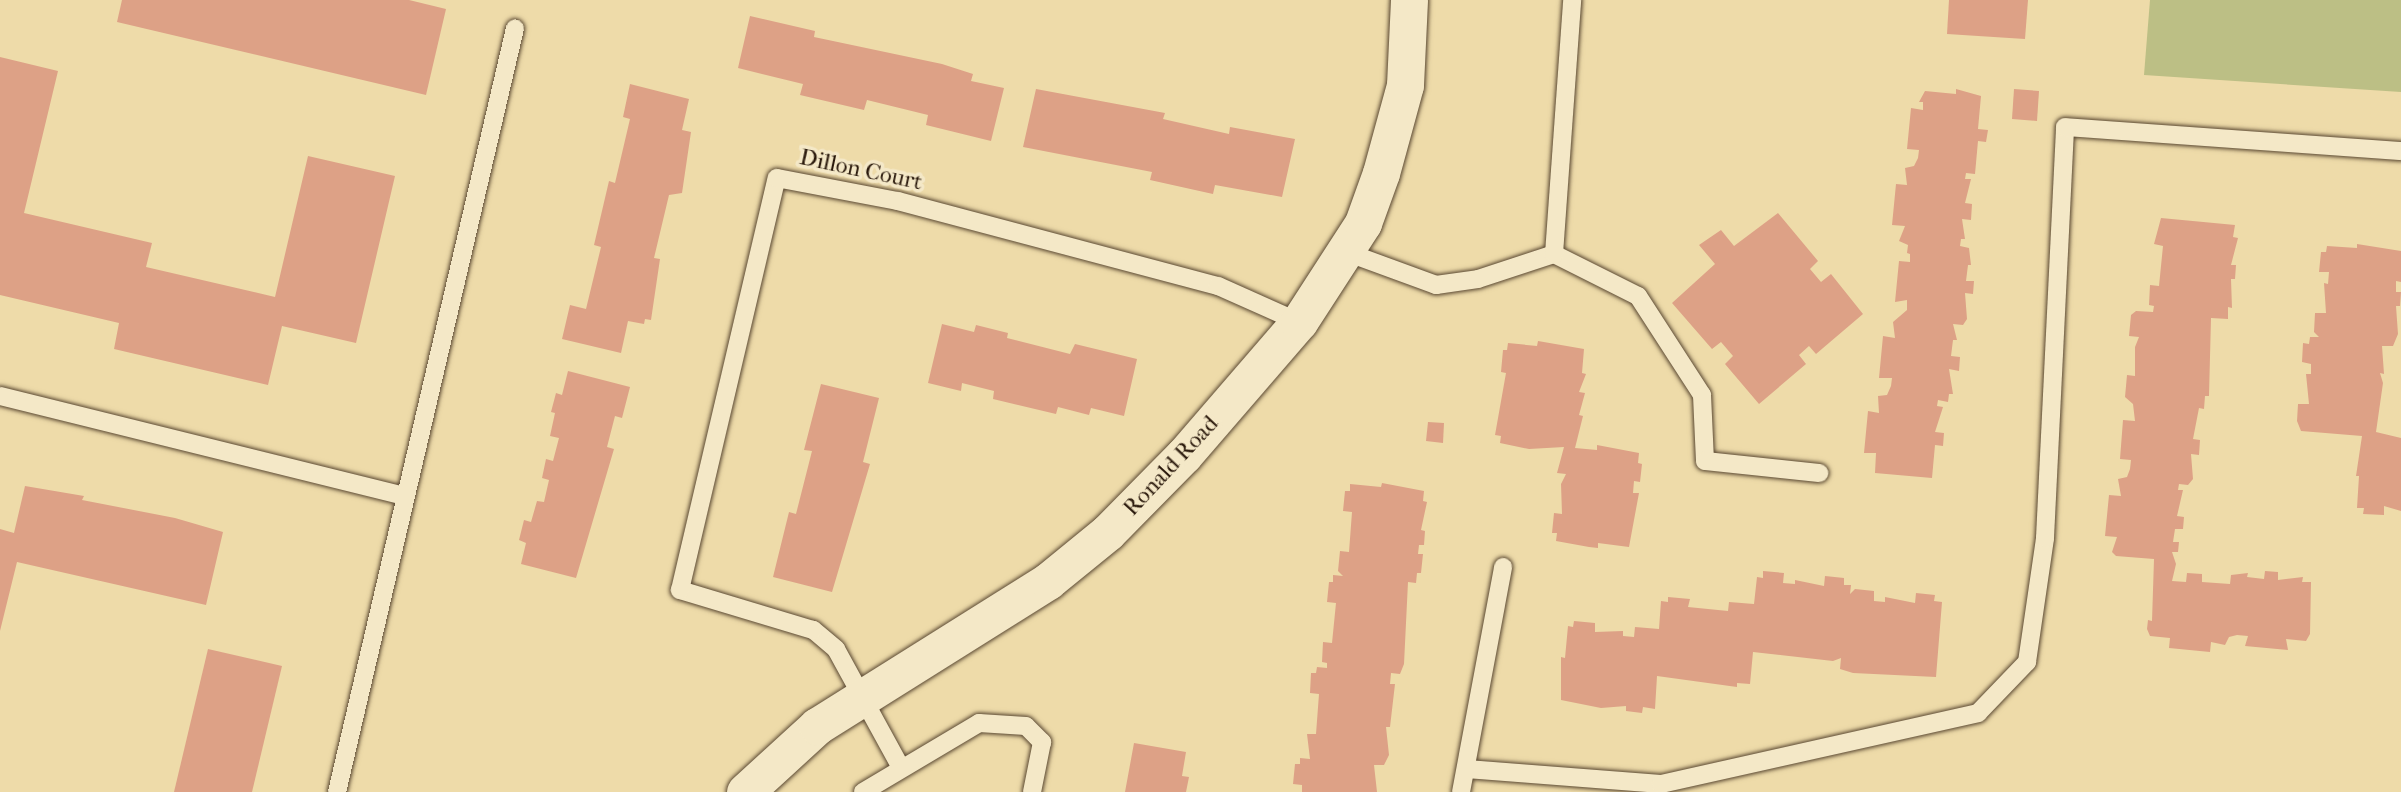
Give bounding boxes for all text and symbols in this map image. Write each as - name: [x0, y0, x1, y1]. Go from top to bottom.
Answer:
- street label: Dillon Court: [797, 144, 925, 196]
- street label: Ronald Road: [1118, 410, 1224, 522]

